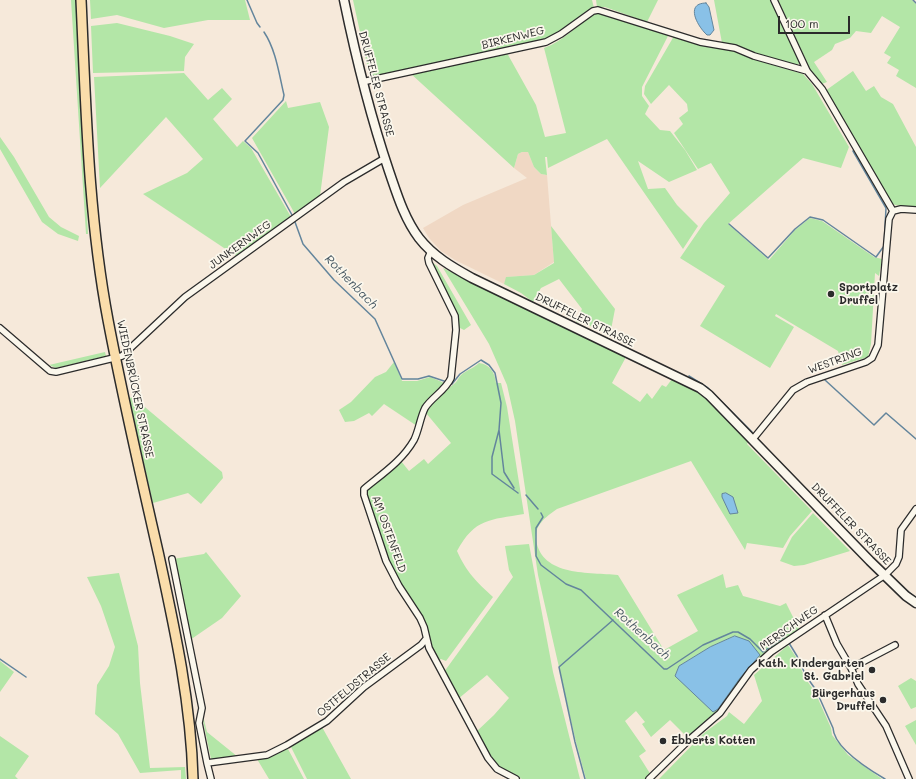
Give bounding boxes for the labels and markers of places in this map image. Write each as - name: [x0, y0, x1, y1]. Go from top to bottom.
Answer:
- place label: Sportplatz Druffel: [839, 281, 898, 307]
- marker: Sportplatz Druffel: [826, 289, 836, 299]
- place label: Kath. Kindergarten St. Gabriel: [758, 657, 864, 683]
- marker: Kath. Kindergarten St. Gabriel: [867, 665, 877, 675]
- place label: Bürgerhaus Druffel: [812, 687, 875, 713]
- marker: Bürgerhaus Druffel: [878, 695, 888, 705]
- place label: Ebberts Kotten: [671, 734, 755, 748]
- marker: Ebberts Kotten: [658, 736, 668, 746]

